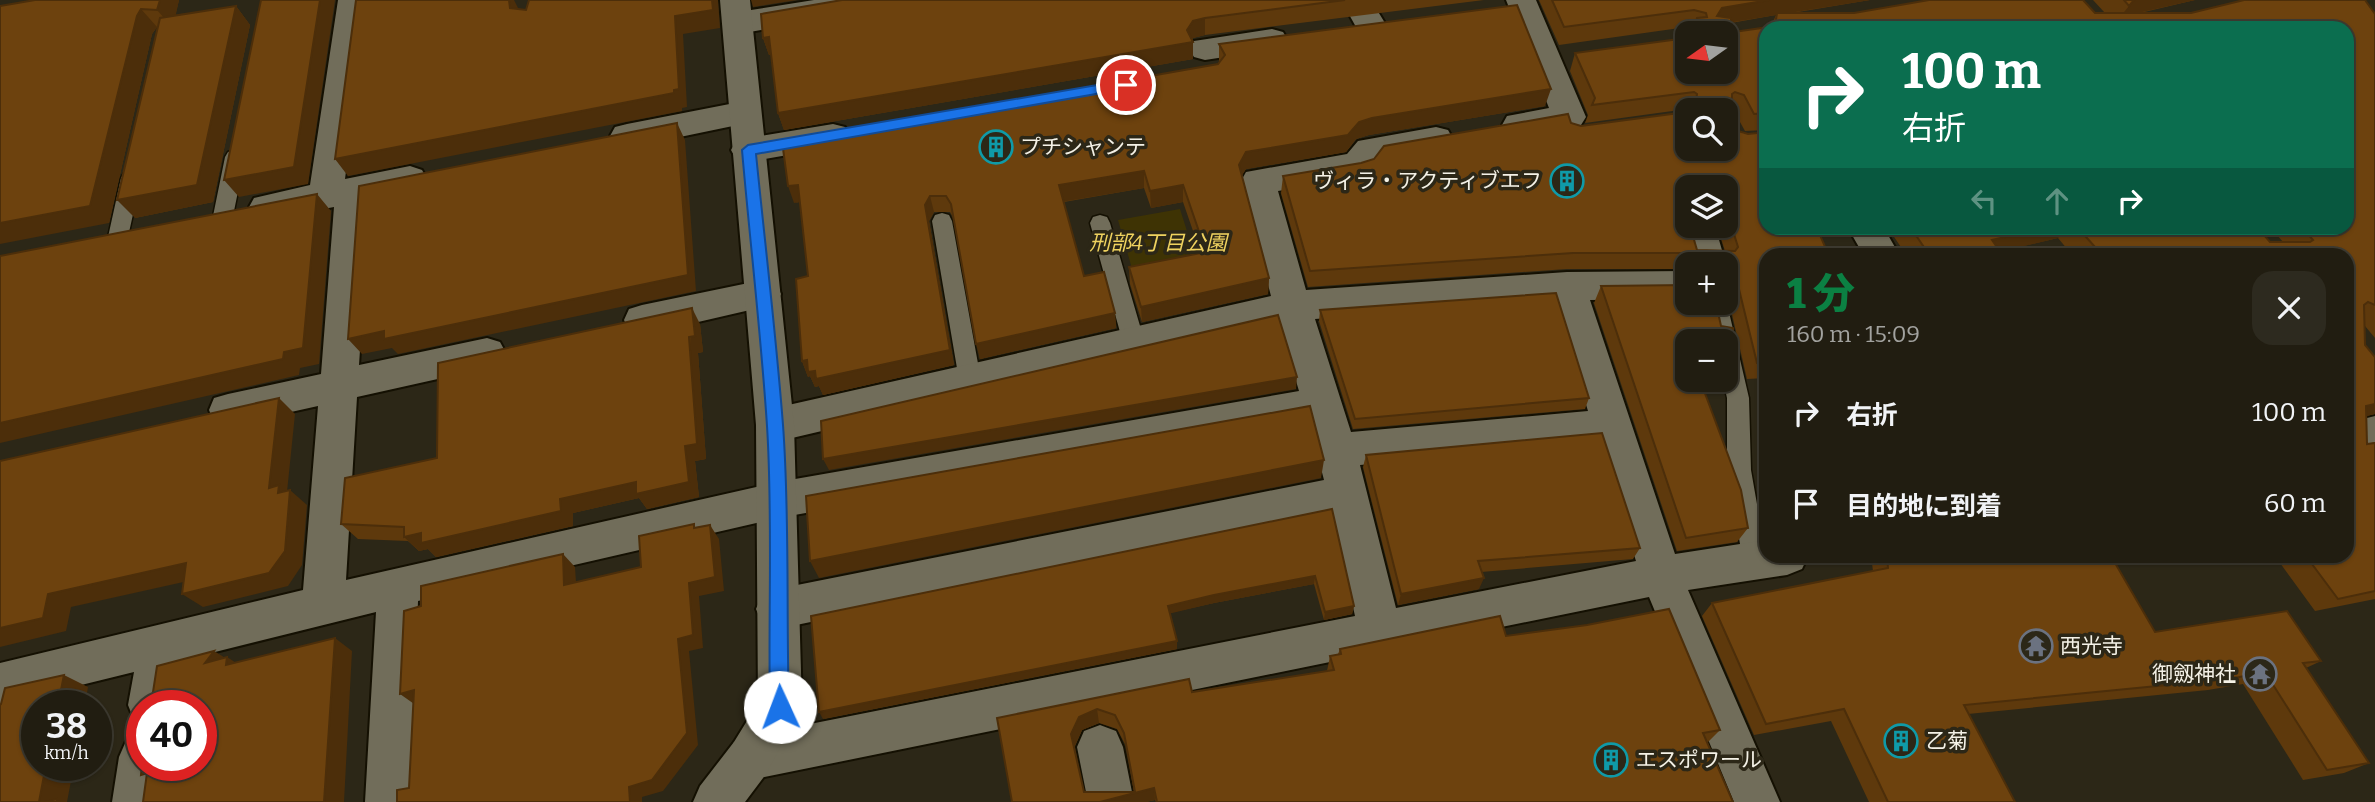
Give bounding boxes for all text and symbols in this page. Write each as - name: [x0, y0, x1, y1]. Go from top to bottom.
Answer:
- north arrow: [1675, 21, 1738, 84]
- map controls: [1675, 21, 1738, 392]
- text: 100 m: [1902, 42, 2041, 101]
- icon: right: [1787, 49, 1878, 140]
- pin: [1096, 55, 1156, 115]
- icon: arrive: [1107, 66, 1145, 104]
- button: search: [1675, 98, 1738, 161]
- text: 右折: [1902, 109, 1966, 147]
- building icon: プチシャンテ: [977, 128, 1015, 166]
- place label: プチシャンテ: [1020, 134, 1146, 160]
- building icon: ヴィラ・アクティブエフ: [1548, 162, 1586, 200]
- place label: ヴィラ・アクティブエフ: [1313, 168, 1542, 194]
- button: layers: [1675, 175, 1738, 238]
- icon: left: [1965, 182, 2003, 220]
- icon: ahead: [2038, 182, 2076, 220]
- icon: right: [2111, 182, 2149, 220]
- park label: 刑部4丁目公園: [1089, 230, 1230, 256]
- button: +: [1675, 252, 1738, 315]
- text: 1 分: [1787, 269, 1855, 319]
- button: close: [2252, 271, 2326, 345]
- text: 160 m · 15:09: [1787, 320, 1920, 348]
- button: −: [1675, 329, 1738, 392]
- icon: right: [1787, 394, 1825, 432]
- text: 100 m: [2252, 397, 2326, 428]
- text: 右折: [1846, 400, 1898, 431]
- icon: arrive: [1787, 485, 1825, 523]
- text: 60 m: [2264, 488, 2326, 519]
- text: 目的地に到着: [1846, 491, 2002, 522]
- temple icon: 西光寺: [2017, 627, 2055, 665]
- place label: 西光寺: [2060, 633, 2123, 659]
- temple icon: 御劔神社: [2241, 655, 2279, 693]
- place label: 御劔神社: [2152, 661, 2236, 687]
- position arrow: [743, 670, 817, 744]
- speed limit sign: 40: [126, 690, 217, 781]
- text: 38: [46, 705, 87, 747]
- building icon: 乙菊: [1882, 722, 1920, 760]
- place label: 乙菊: [1926, 728, 1968, 754]
- building icon: エスポワール: [1592, 741, 1630, 779]
- text: km/h: [44, 742, 89, 764]
- place label: エスポワール: [1636, 747, 1762, 773]

